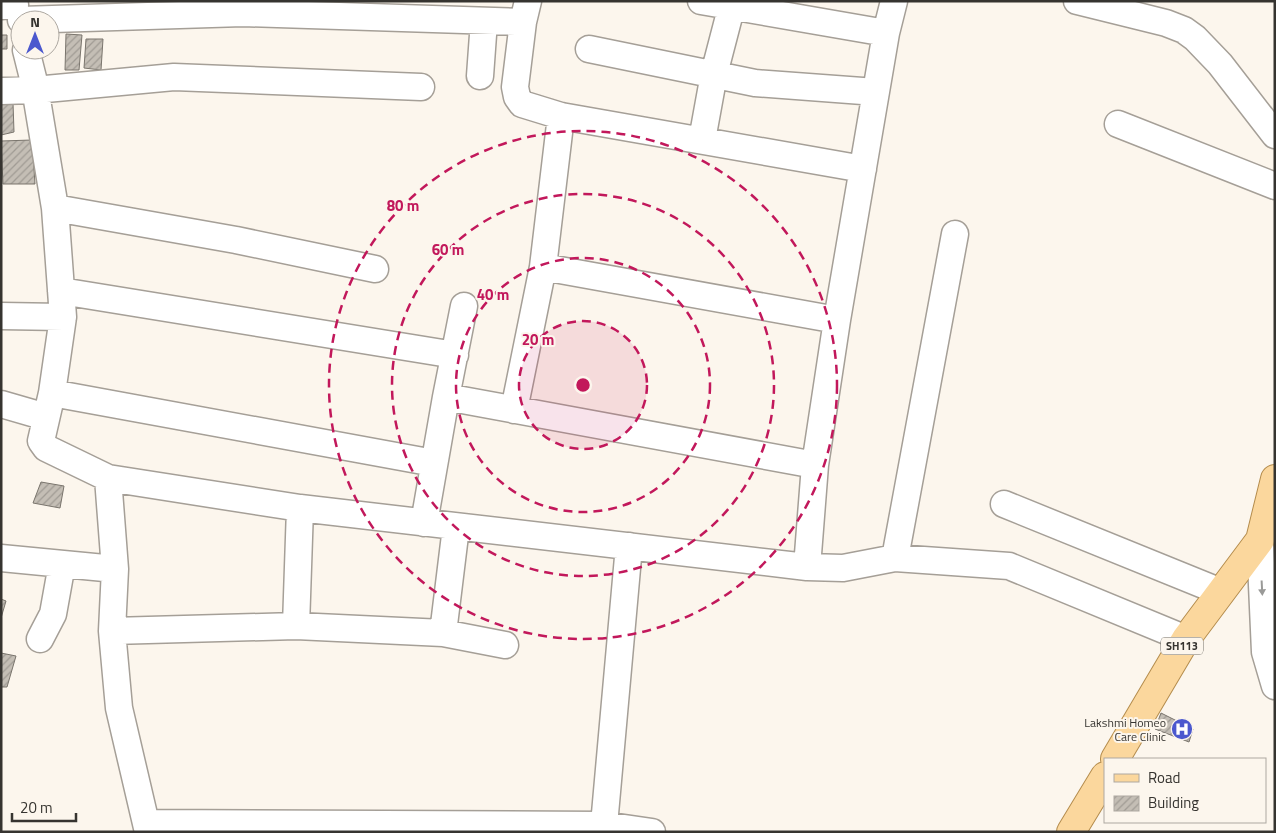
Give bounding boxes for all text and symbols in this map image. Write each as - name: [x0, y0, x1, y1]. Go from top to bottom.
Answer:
- north arrow: [10, 10, 60, 60]
- text: N: [30, 11, 40, 32]
- text: 80 m: [387, 194, 419, 217]
- text: 60 m: [432, 238, 464, 261]
- text: 40 m: [477, 283, 509, 306]
- text: 20 m: [522, 328, 554, 351]
- centre of rings: [574, 376, 592, 394]
- one-way arrow: [1259, 581, 1267, 597]
- road number: SH113: [1161, 637, 1203, 654]
- place label: Lakshmi Homeo Care Clinic: [1084, 713, 1166, 746]
- hospital icon: Lakshmi Homeo Care Clinic: [1170, 717, 1194, 741]
- legend: [1104, 758, 1266, 823]
- text: Road: [1148, 766, 1180, 789]
- scale bar: [12, 790, 76, 822]
- text: Building: [1148, 791, 1199, 814]
- text: 20 m: [20, 796, 53, 819]

